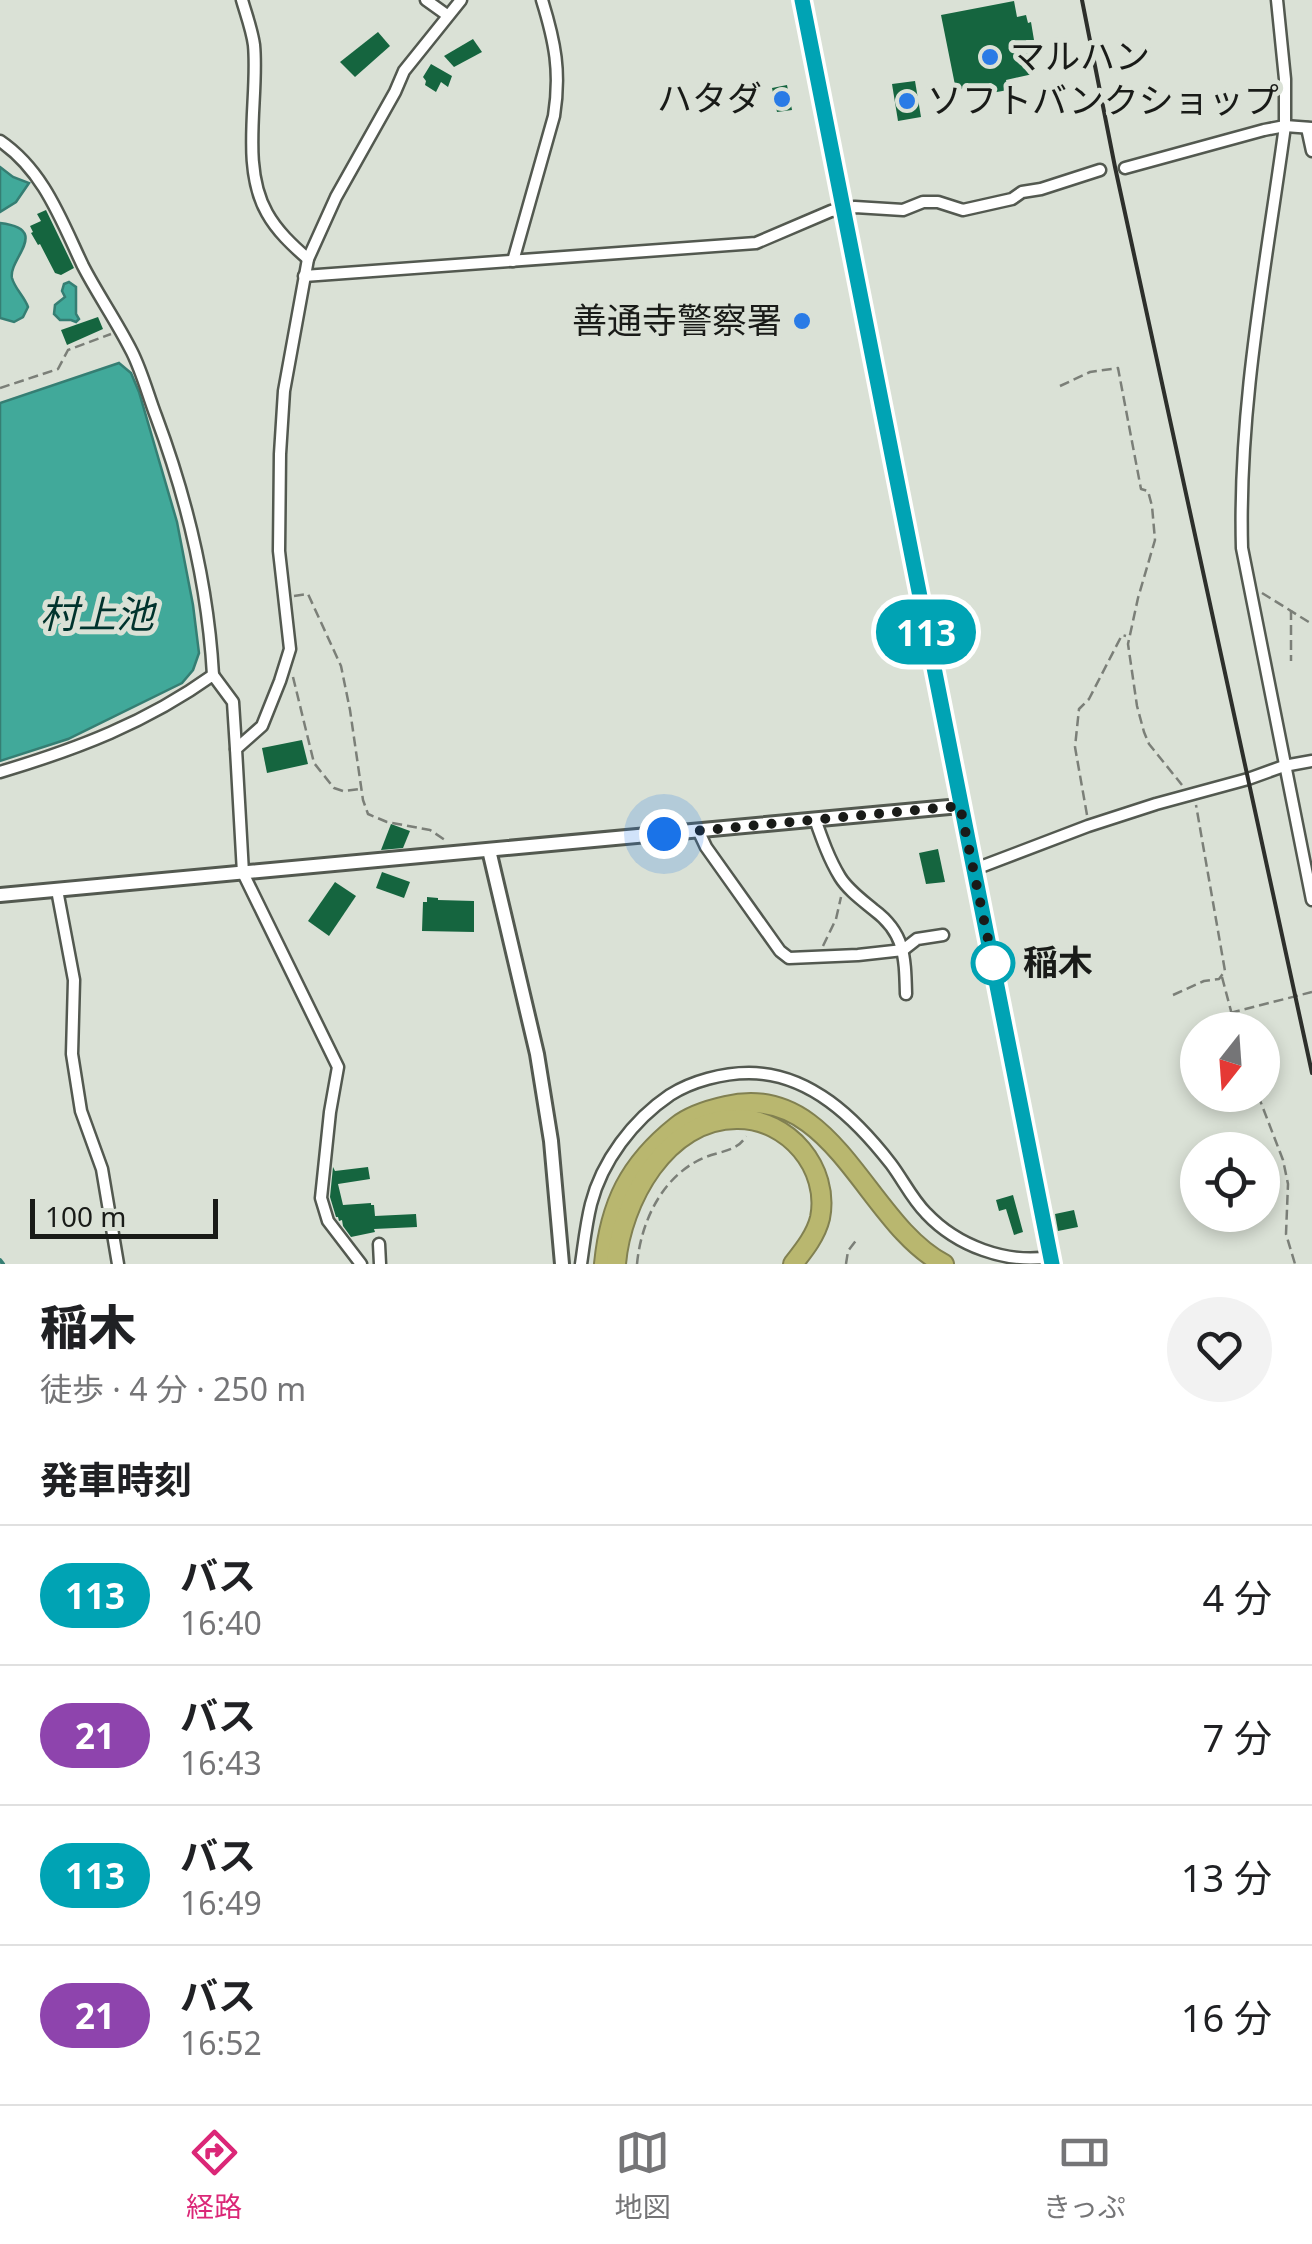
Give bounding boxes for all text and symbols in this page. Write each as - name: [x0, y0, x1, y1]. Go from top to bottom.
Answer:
- place label: マルハン: [1010, 32, 1150, 79]
- marker: マルハン: [979, 46, 1001, 68]
- place label: ハタダ: [657, 74, 762, 121]
- place label: ソフトバンクショップ: [927, 76, 1279, 123]
- marker: ハタダ: [771, 88, 793, 110]
- marker: ソフトバンクショップ: [896, 90, 918, 112]
- place label: 善通寺警察署: [572, 296, 782, 343]
- marker: 善通寺警察署: [791, 310, 813, 332]
- water label: 村上池: [40, 587, 158, 639]
- line badge: 113: [868, 600, 984, 664]
- text: 113: [896, 609, 956, 656]
- your location: [639, 809, 689, 859]
- place label: 稲木: [1023, 938, 1093, 985]
- marker: 稲木: [972, 942, 1014, 984]
- north arrow: [1180, 1012, 1280, 1112]
- map controls: [1180, 1012, 1280, 1232]
- button: locate: [1180, 1132, 1280, 1232]
- scale bar: [30, 1194, 218, 1238]
- text: 100 m: [45, 1197, 127, 1235]
- text: 稲木: [40, 1294, 136, 1359]
- button: heart: [1167, 1297, 1272, 1402]
- text: 徒歩 · 4 分 · 250 m: [40, 1367, 306, 1410]
- text: 発車時刻: [40, 1453, 192, 1505]
- text: バス: [180, 1549, 256, 1601]
- text: 4 分: [1202, 1571, 1272, 1623]
- text: 113: [65, 1572, 125, 1619]
- text: 16:40: [180, 1601, 262, 1644]
- text: バス: [180, 1689, 256, 1741]
- text: 7 分: [1202, 1711, 1272, 1763]
- text: 21: [75, 1712, 115, 1759]
- text: 16:43: [180, 1741, 262, 1784]
- text: バス: [180, 1829, 256, 1881]
- text: 13 分: [1181, 1851, 1272, 1903]
- text: 113: [65, 1852, 125, 1899]
- text: 16:49: [180, 1881, 262, 1924]
- text: バス: [180, 1969, 256, 2021]
- text: 16 分: [1181, 1991, 1272, 2043]
- text: 21: [75, 1992, 115, 2039]
- text: 16:52: [180, 2021, 262, 2064]
- tab: 経路: [186, 2125, 242, 2225]
- tab: 地図: [615, 2125, 671, 2225]
- tab: きっぷ: [1043, 2125, 1126, 2225]

